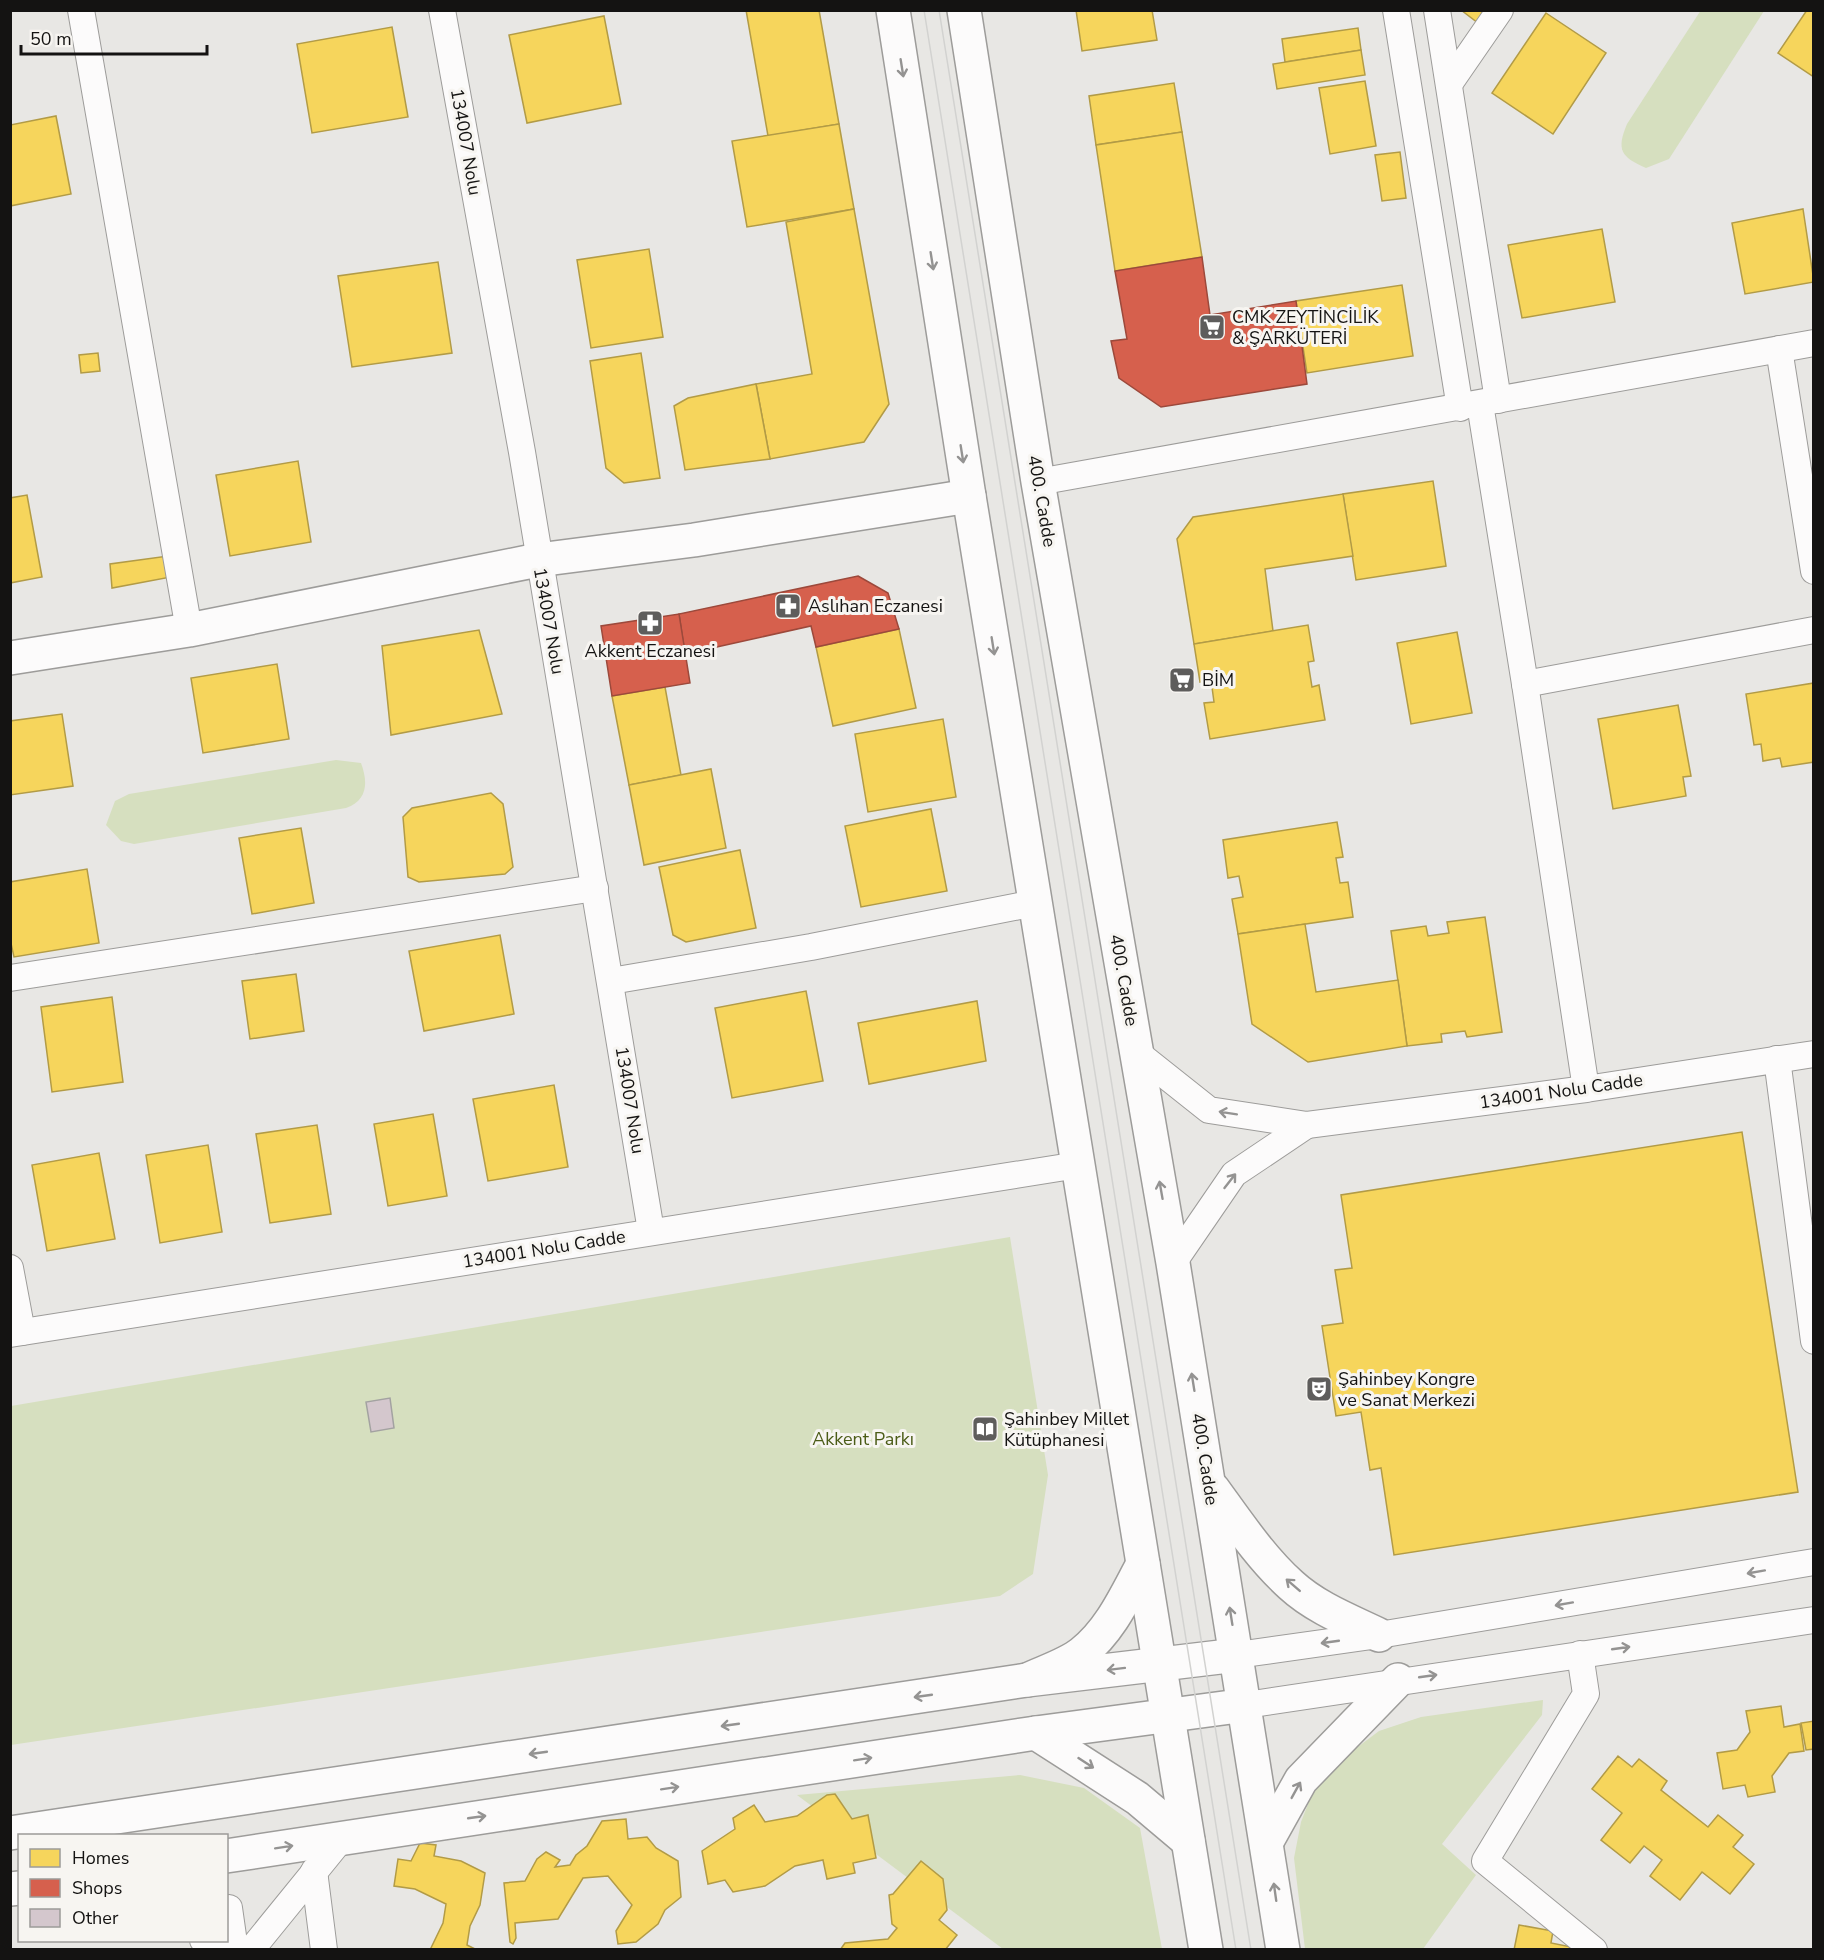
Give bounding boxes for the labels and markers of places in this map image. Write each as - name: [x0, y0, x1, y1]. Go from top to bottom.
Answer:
- place label: CMK ZEYTİNCİLİK & ŞARKÜTERİ: [1232, 305, 1379, 350]
- supermarket icon: CMK ZEYTİNCİLİK & ŞARKÜTERİ: [1197, 312, 1227, 342]
- pharmacy icon: Aslıhan Eczanesi: [773, 591, 803, 621]
- place label: Aslıhan Eczanesi: [808, 594, 943, 618]
- pharmacy icon: Akkent Eczanesi: [635, 608, 665, 638]
- place label: Akkent Eczanesi: [585, 639, 715, 663]
- supermarket icon: BİM: [1167, 665, 1197, 695]
- place label: BİM: [1202, 668, 1234, 692]
- place label: Şahinbey Kongre ve Sanat Merkezi: [1338, 1367, 1475, 1412]
- theatre icon: Şahinbey Kongre ve Sanat Merkezi: [1304, 1374, 1334, 1404]
- place label: Şahinbey Millet Kütüphanesi: [1004, 1407, 1130, 1452]
- library icon: Şahinbey Millet Kütüphanesi: [970, 1414, 1000, 1444]

